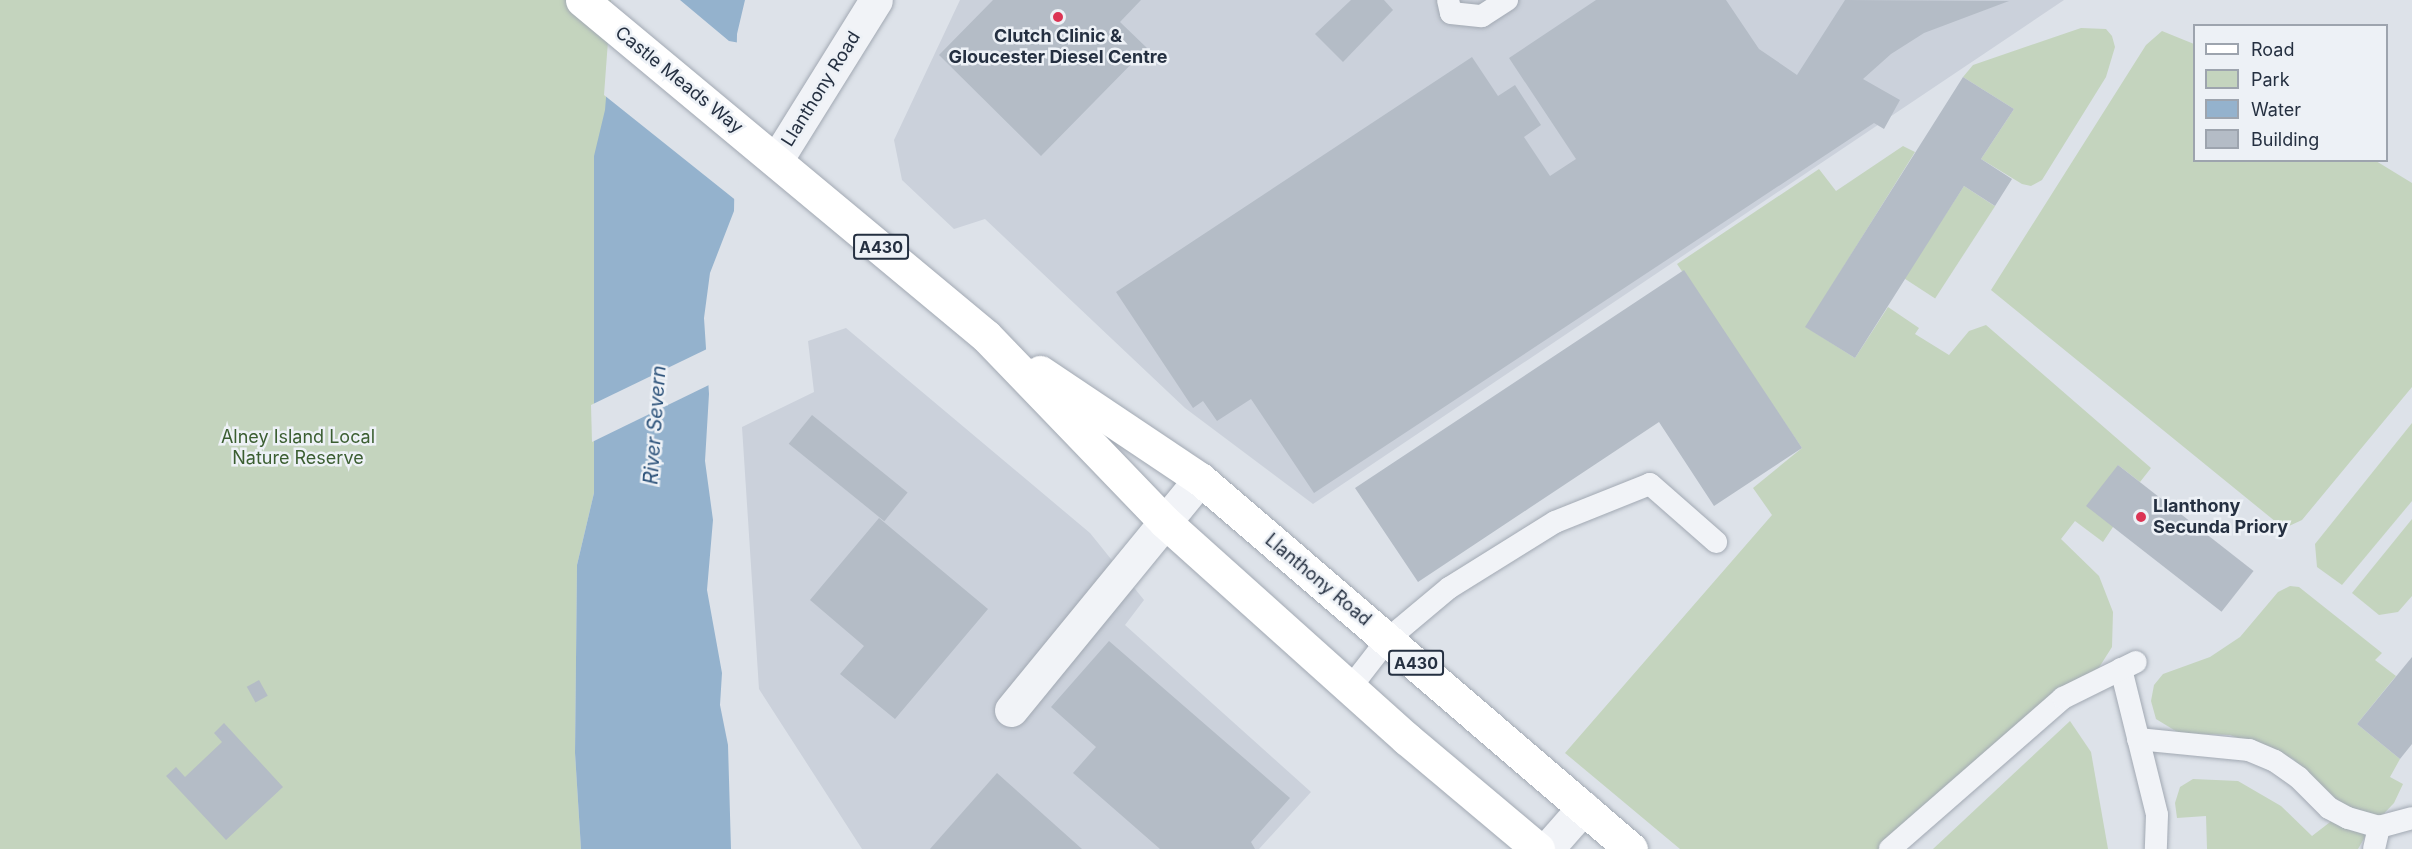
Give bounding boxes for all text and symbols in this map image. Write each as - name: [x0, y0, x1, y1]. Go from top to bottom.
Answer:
- marker: Clutch Clinic & Gloucester Diesel Centre: [1051, 10, 1065, 24]
- street label: Castle Meads Way: [611, 22, 747, 138]
- legend: [2193, 24, 2388, 162]
- place label: Clutch Clinic & Gloucester Diesel Centre: [949, 26, 1167, 68]
- street label: Llanthony Road: [777, 27, 865, 151]
- text: Road: [2251, 39, 2294, 60]
- text: Park: [2251, 69, 2290, 90]
- text: Water: [2251, 99, 2301, 120]
- text: Building: [2251, 129, 2319, 150]
- road number: A430: [852, 234, 910, 260]
- water label: River Severn: [639, 365, 671, 485]
- park label: Alney Island Local Nature Reserve: [221, 427, 375, 470]
- place label: Llanthony Secunda Priory: [2153, 496, 2288, 538]
- marker: Llanthony Secunda Priory: [2134, 510, 2148, 524]
- street label: Llanthony Road: [1261, 529, 1375, 631]
- road number: A430: [1388, 650, 1444, 676]

